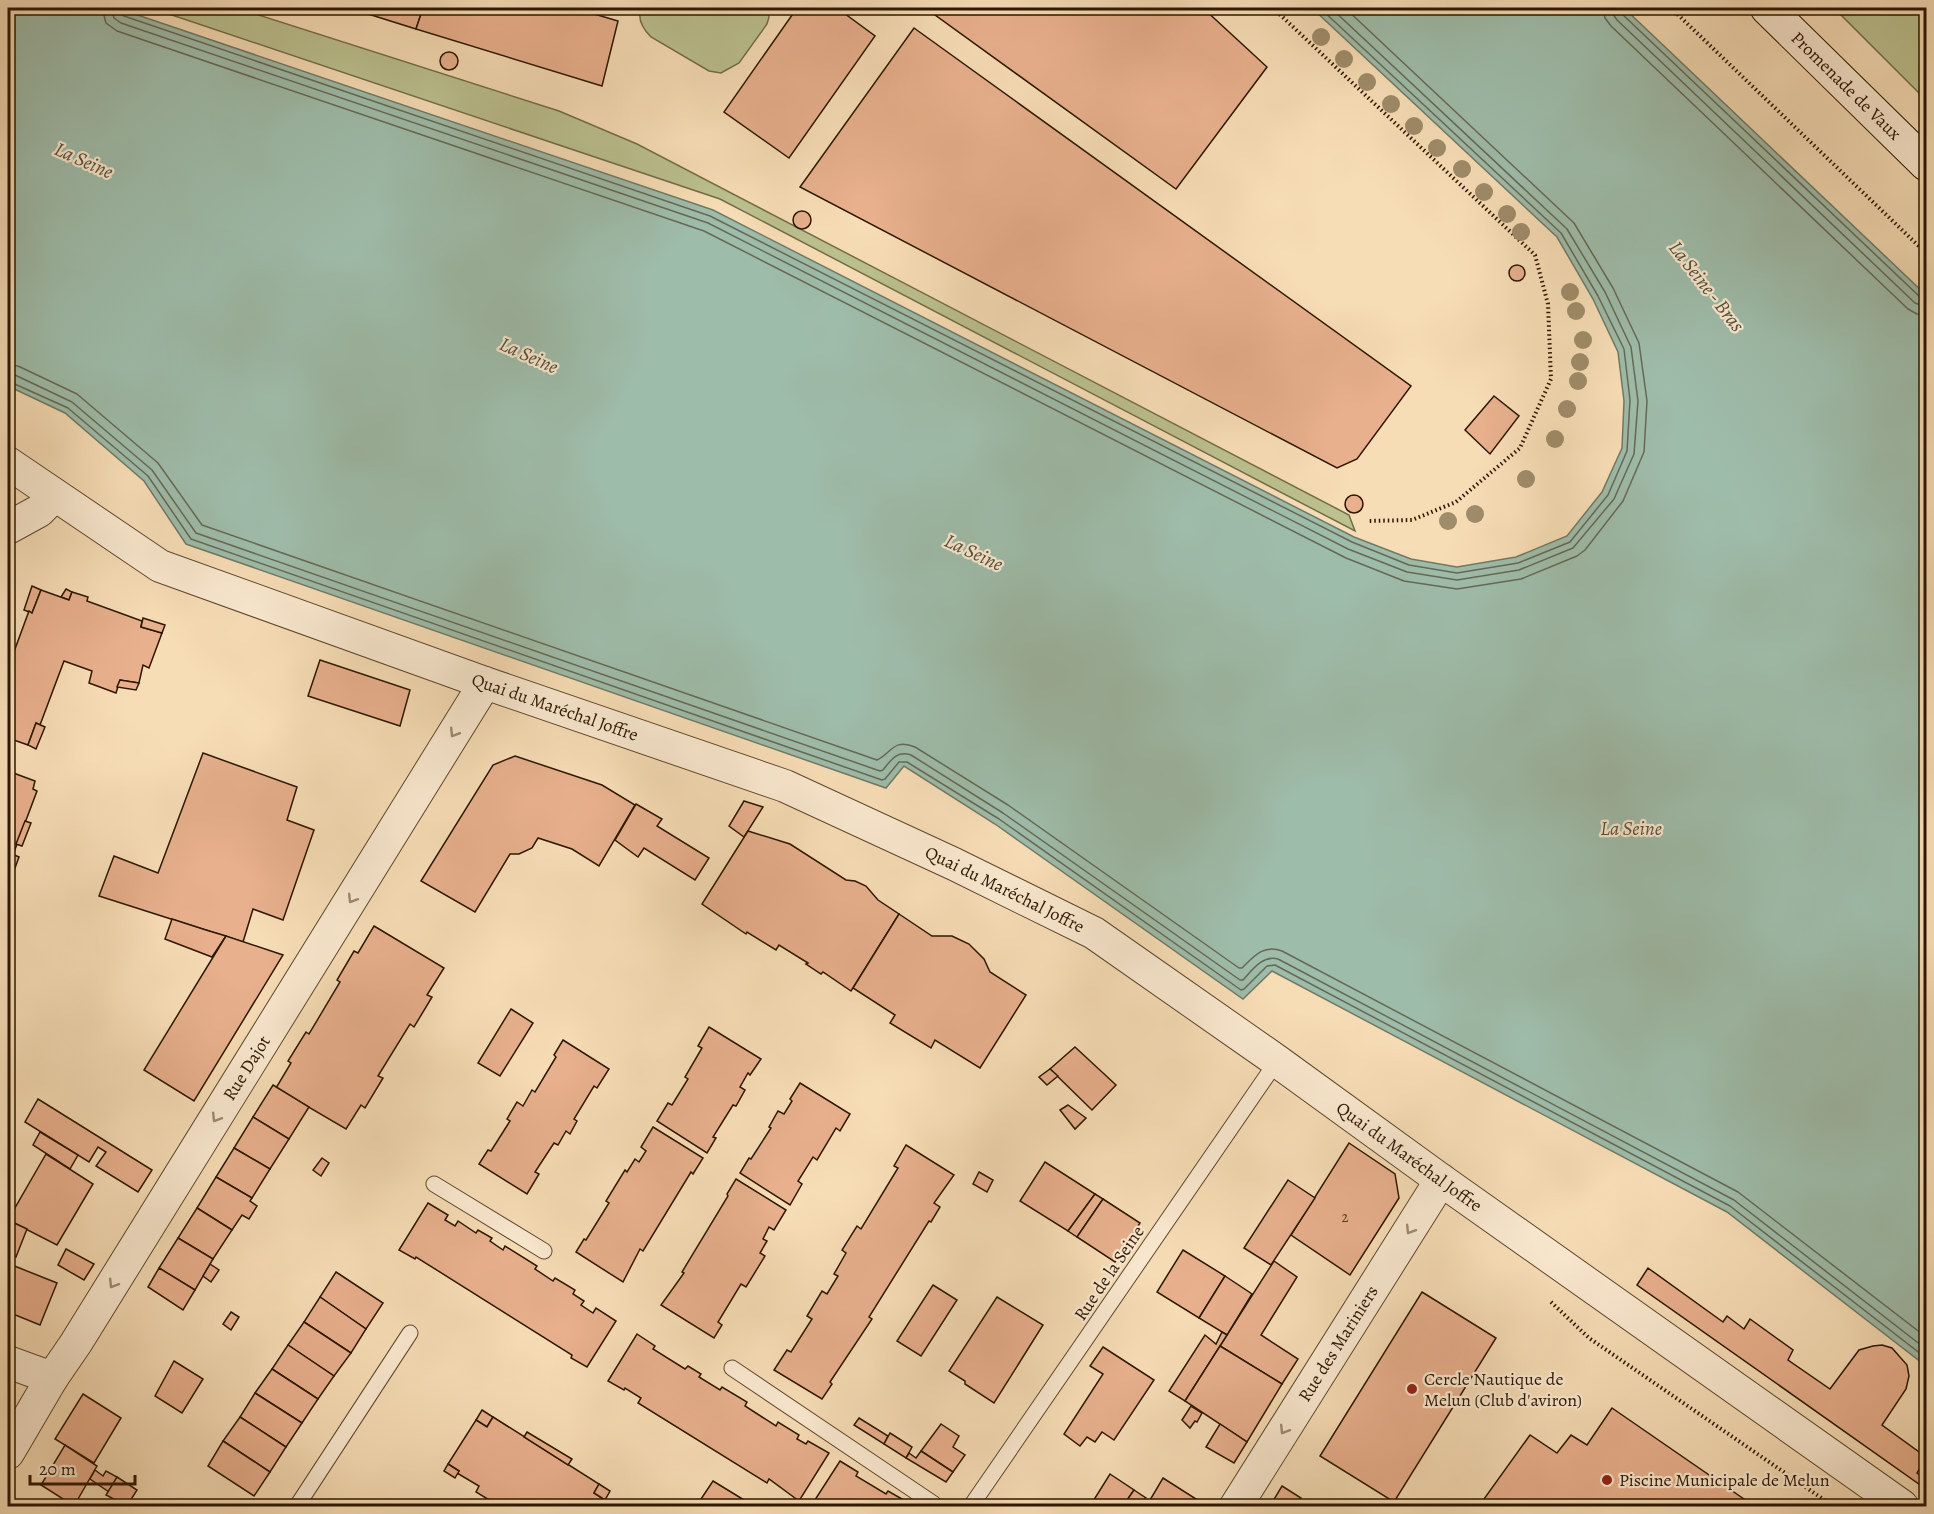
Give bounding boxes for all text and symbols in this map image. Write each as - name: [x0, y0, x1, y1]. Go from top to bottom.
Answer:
- street label: Promenade de Vaux: [1786, 26, 1907, 146]
- water label: La Seine: [50, 136, 117, 185]
- water label: La Seine - Bras: [1663, 235, 1751, 338]
- water label: La Seine: [495, 331, 562, 380]
- water label: La Seine: [940, 527, 1007, 578]
- street label: Quai du Maréchal Joffre: [468, 667, 641, 747]
- one-way arrow: [449, 727, 461, 737]
- water label: La Seine: [1600, 815, 1662, 842]
- street label: Quai du Maréchal Joffre: [921, 840, 1088, 938]
- one-way arrow: [347, 893, 359, 903]
- street label: Rue Dajot: [217, 1031, 276, 1105]
- street label: Quai du Maréchal Joffre: [1331, 1096, 1487, 1217]
- one-way arrow: [212, 1112, 223, 1123]
- house number: 2: [1341, 1207, 1349, 1227]
- street label: Rue de la Seine: [1068, 1221, 1150, 1325]
- one-way arrow: [1406, 1223, 1417, 1234]
- one-way arrow: [108, 1278, 120, 1288]
- street label: Rue des Mariniers: [1293, 1281, 1384, 1406]
- place label: Cercle Nautique de Melun (Club d'aviron): [1424, 1367, 1582, 1412]
- marker: Cercle Nautique de Melun (Club d'aviron): [1405, 1382, 1419, 1396]
- one-way arrow: [1279, 1424, 1291, 1434]
- scale bar: [30, 1448, 135, 1486]
- text: 20 m: [39, 1457, 76, 1481]
- place label: Piscine Municipale de Melun: [1619, 1468, 1830, 1492]
- marker: Piscine Municipale de Melun: [1600, 1473, 1614, 1487]

